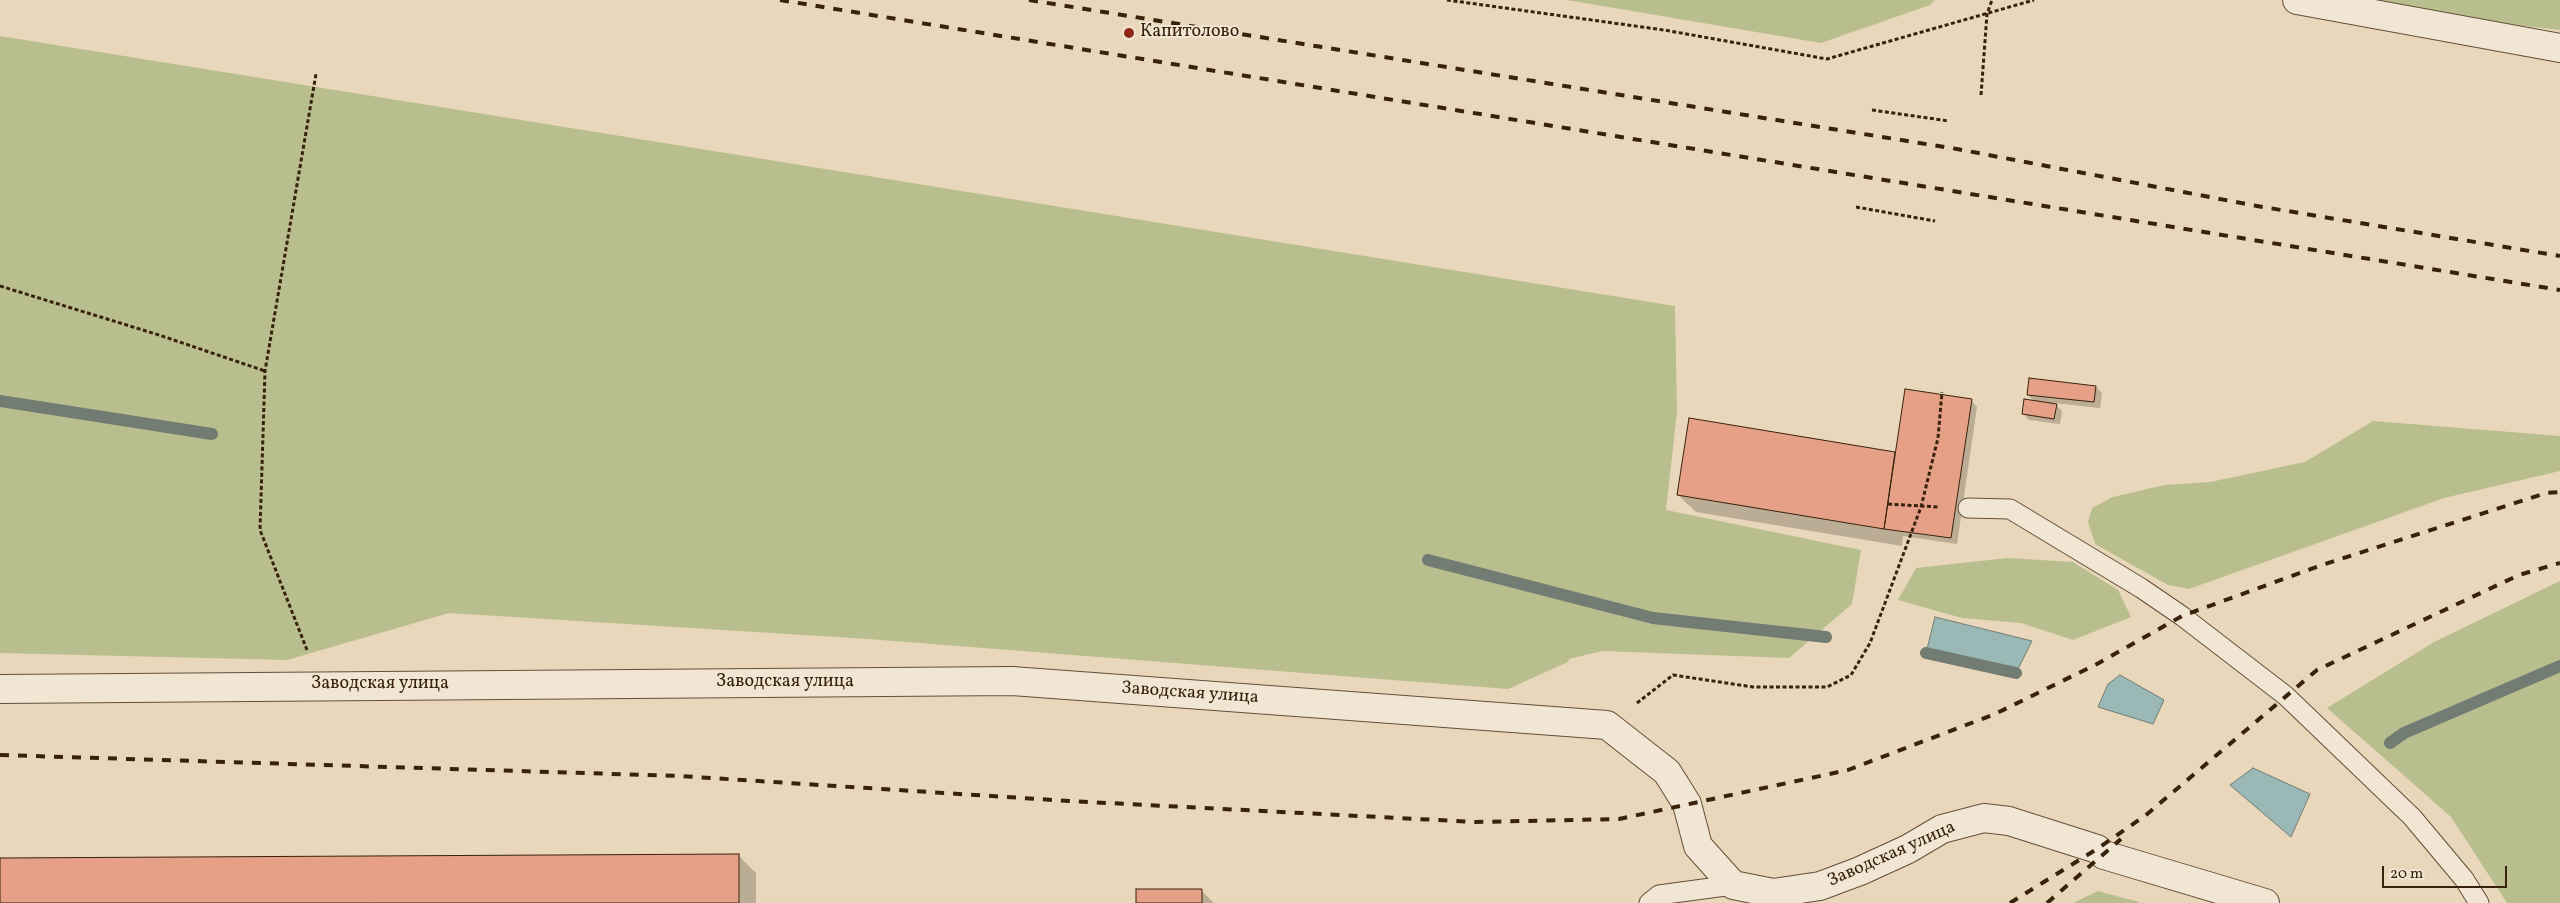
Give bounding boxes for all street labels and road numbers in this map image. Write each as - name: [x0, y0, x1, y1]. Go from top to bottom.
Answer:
- street label: Заводская улица: [716, 672, 854, 694]
- street label: Заводская улица: [311, 674, 449, 696]
- street label: Заводская улица: [1121, 678, 1259, 710]
- street label: Заводская улица: [1825, 817, 1959, 893]

